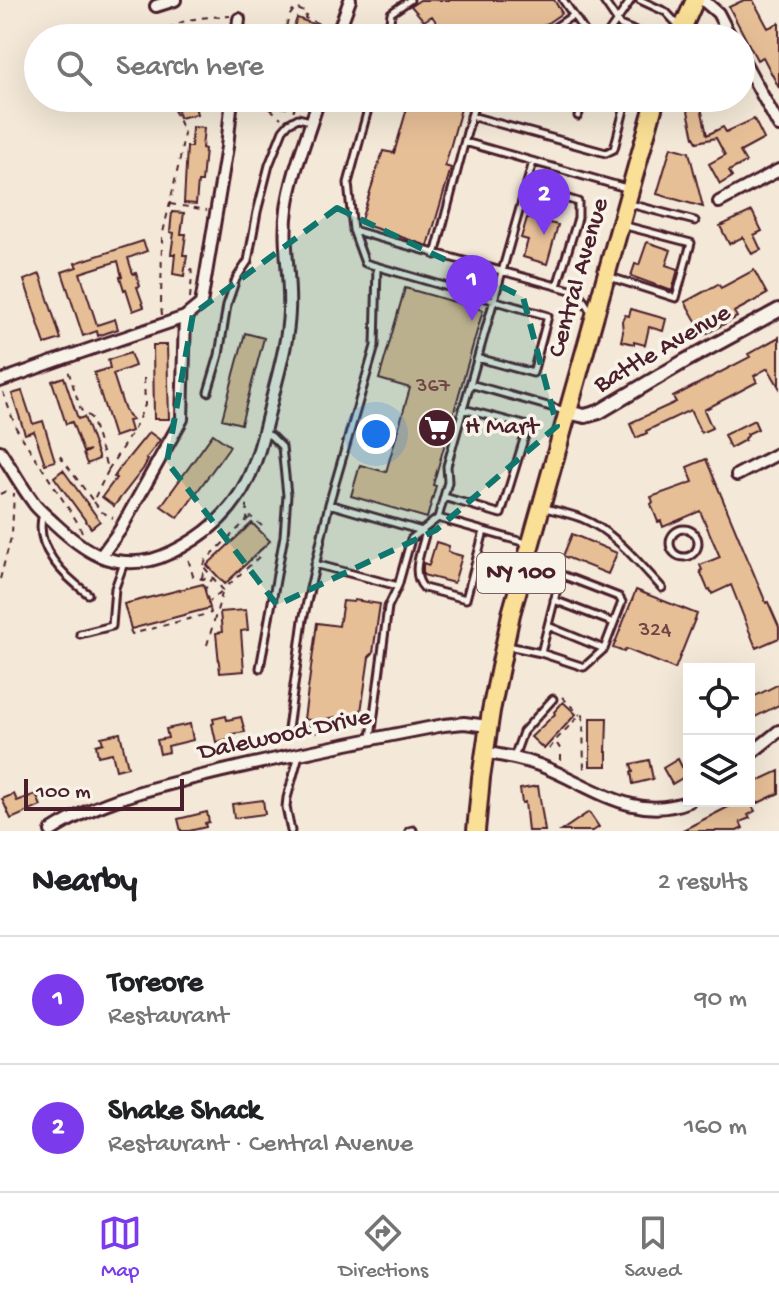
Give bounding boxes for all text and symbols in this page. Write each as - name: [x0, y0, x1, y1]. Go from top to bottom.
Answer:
- search box: [24, 24, 755, 112]
- icon: search: [52, 46, 96, 90]
- text: Search here: [116, 51, 264, 86]
- pin: 2: [518, 169, 570, 235]
- street label: Central Avenue: [542, 194, 618, 361]
- pin: 1: [446, 255, 498, 321]
- street label: Battle Avenue: [588, 298, 737, 402]
- house number: 367: [415, 374, 451, 400]
- supermarket icon: H Mart: [416, 407, 458, 449]
- place label: H Mart: [465, 413, 541, 444]
- your location: [356, 414, 396, 454]
- road number: NY 100: [477, 553, 565, 593]
- house number: 324: [638, 618, 672, 644]
- map controls: [683, 663, 755, 807]
- button: locate: [683, 663, 755, 735]
- street label: Dalewood Drive: [194, 702, 375, 770]
- button: layers: [683, 735, 755, 807]
- scale bar: [24, 775, 184, 811]
- text: 100 m: [36, 780, 91, 806]
- text: Nearby: [32, 863, 137, 903]
- text: 2 results: [658, 868, 747, 899]
- text: Toreore: [108, 967, 203, 1002]
- text: 1: [53, 985, 63, 1016]
- text: 90 m: [695, 985, 747, 1016]
- text: Restaurant: [108, 1002, 228, 1033]
- text: Shake Shack: [108, 1095, 261, 1130]
- text: 2: [52, 1113, 64, 1144]
- text: 160 m: [684, 1113, 747, 1144]
- text: Restaurant · Central Avenue: [108, 1130, 413, 1161]
- tab: Map: [98, 1211, 142, 1285]
- tab: Directions: [339, 1211, 428, 1285]
- tab: Saved: [624, 1211, 681, 1285]

